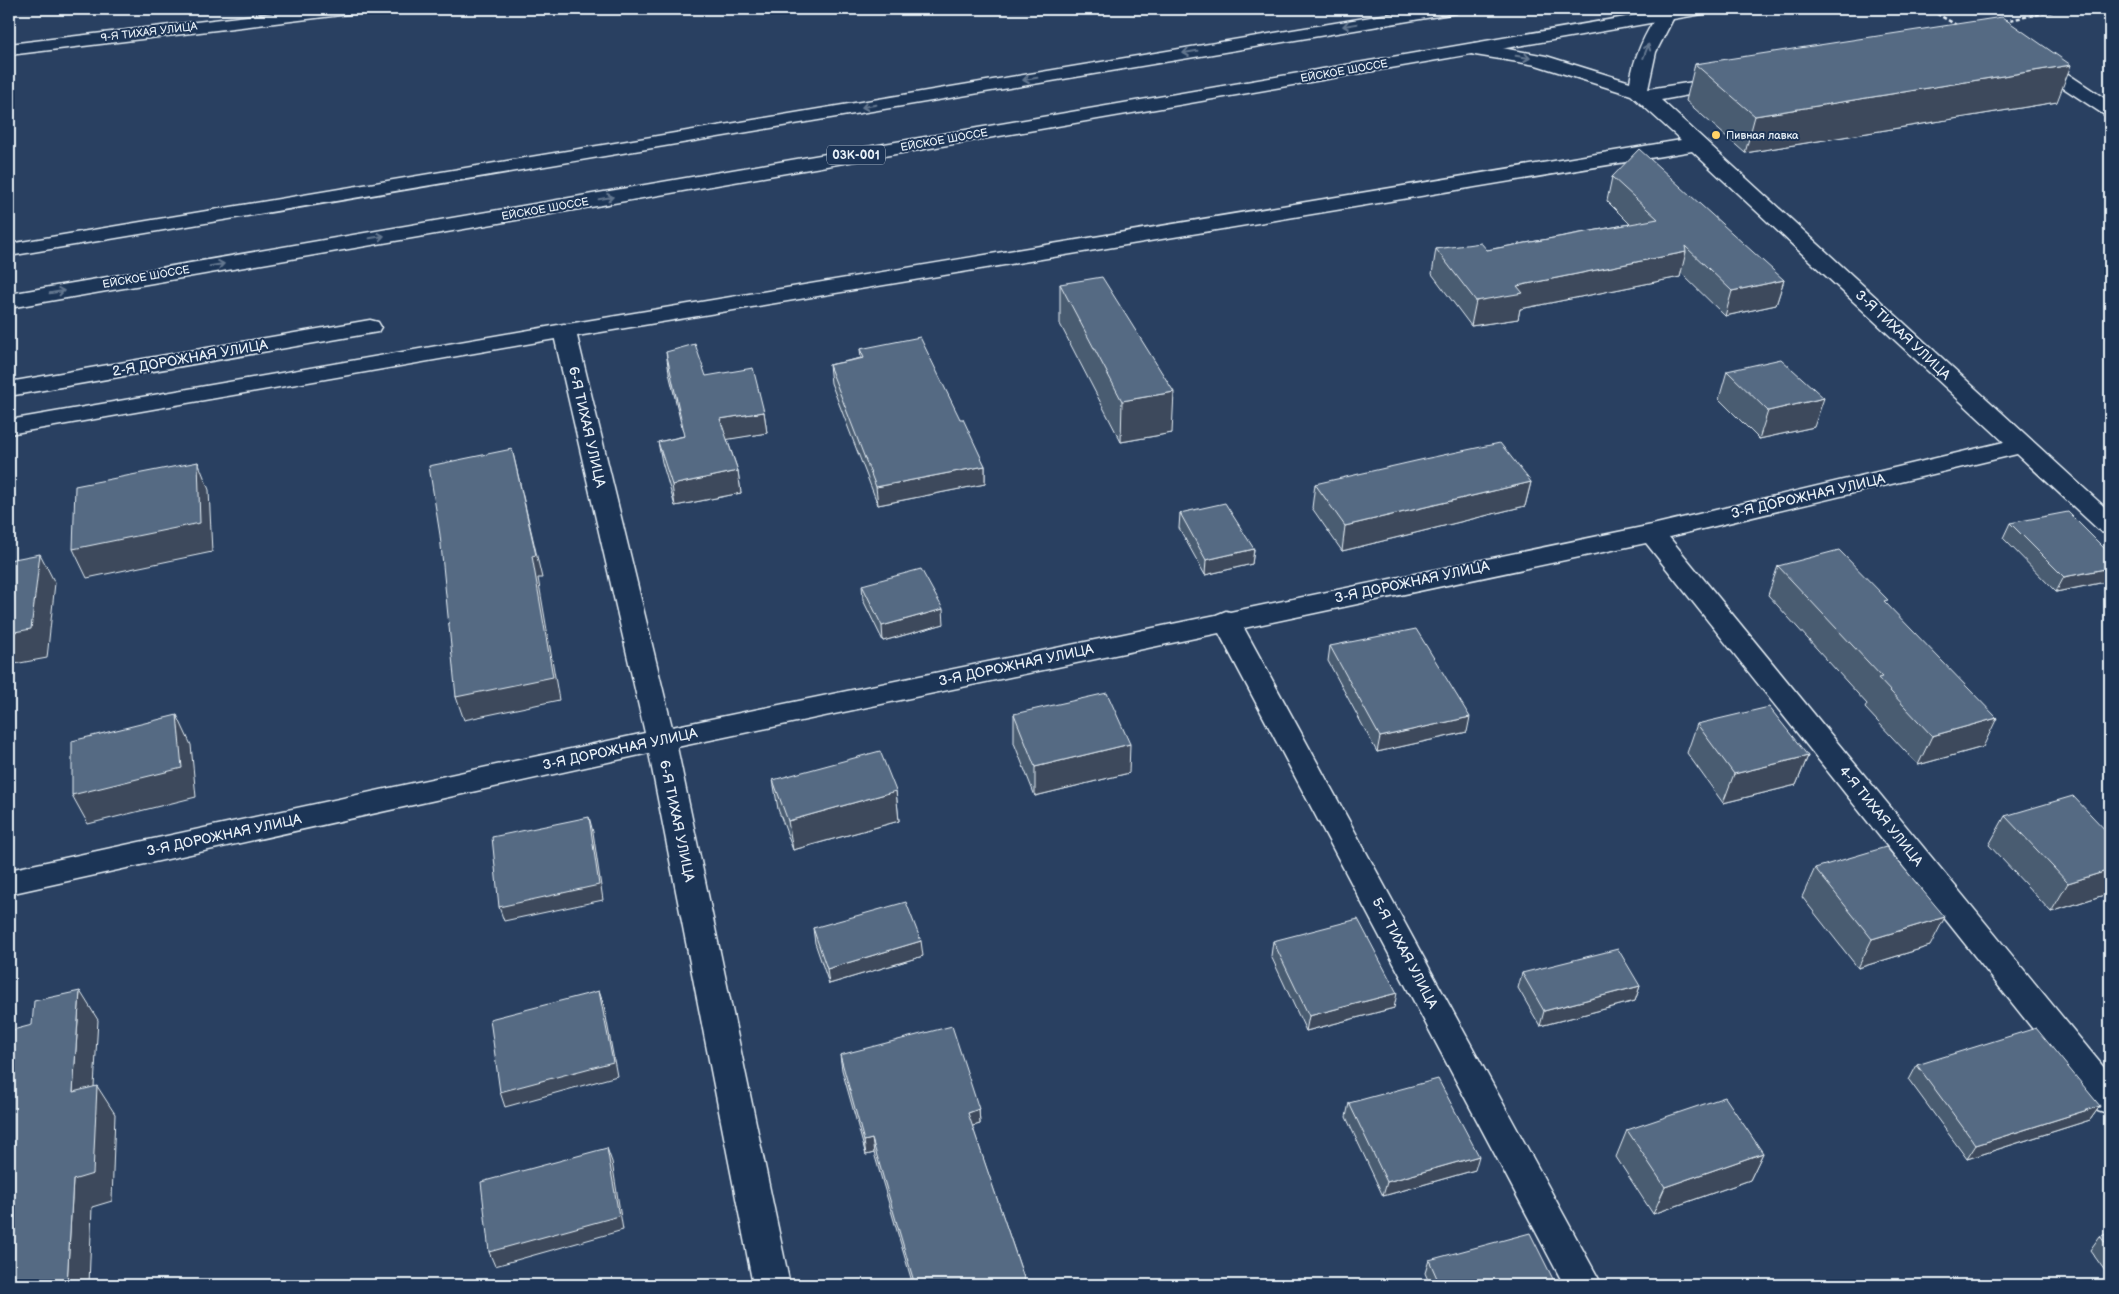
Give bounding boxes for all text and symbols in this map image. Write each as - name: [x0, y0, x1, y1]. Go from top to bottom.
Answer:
- street label: 9-Я ТИХАЯ УЛИЦА: [100, 20, 198, 44]
- one-way arrow: [1342, 21, 1358, 31]
- one-way arrow: [1642, 44, 1651, 59]
- one-way arrow: [1182, 48, 1198, 58]
- one-way arrow: [1514, 52, 1530, 62]
- street label: ЕЙСКОЕ ШОССЕ: [1299, 57, 1389, 85]
- one-way arrow: [1022, 74, 1038, 84]
- one-way arrow: [862, 101, 878, 111]
- street label: ЕЙСКОЕ ШОССЕ: [899, 126, 989, 154]
- marker: Пивная лавка: [1710, 129, 1722, 141]
- place label: Пивная лавка: [1726, 129, 1799, 142]
- road number: 03К-001: [827, 146, 885, 164]
- one-way arrow: [598, 193, 614, 203]
- street label: ЕЙСКОЕ ШОССЕ: [500, 195, 590, 223]
- one-way arrow: [369, 232, 385, 242]
- one-way arrow: [209, 259, 225, 269]
- street label: ЕЙСКОЕ ШОССЕ: [101, 263, 191, 291]
- one-way arrow: [48, 287, 64, 297]
- street label: 3-Я ТИХАЯ УЛИЦА: [1852, 287, 1955, 384]
- street label: 2-Я ДОРОЖНАЯ УЛИЦА: [111, 336, 269, 380]
- street label: 6-Я ТИХАЯ УЛИЦА: [565, 365, 609, 490]
- street label: 3-Я ДОРОЖНАЯ УЛИЦА: [1729, 470, 1887, 522]
- street label: 3-Я ДОРОЖНАЯ УЛИЦА: [1333, 557, 1491, 607]
- street label: 3-Я ДОРОЖНАЯ УЛИЦА: [937, 640, 1095, 690]
- street label: 3-Я ДОРОЖНАЯ УЛИЦА: [541, 724, 699, 774]
- street label: 6-Я ТИХАЯ УЛИЦА: [656, 759, 698, 884]
- street label: 4-Я ТИХАЯ УЛИЦА: [1835, 762, 1927, 870]
- street label: 3-Я ДОРОЖНАЯ УЛИЦА: [145, 810, 303, 860]
- street label: 5-Я ТИХАЯ УЛИЦА: [1369, 895, 1442, 1012]

